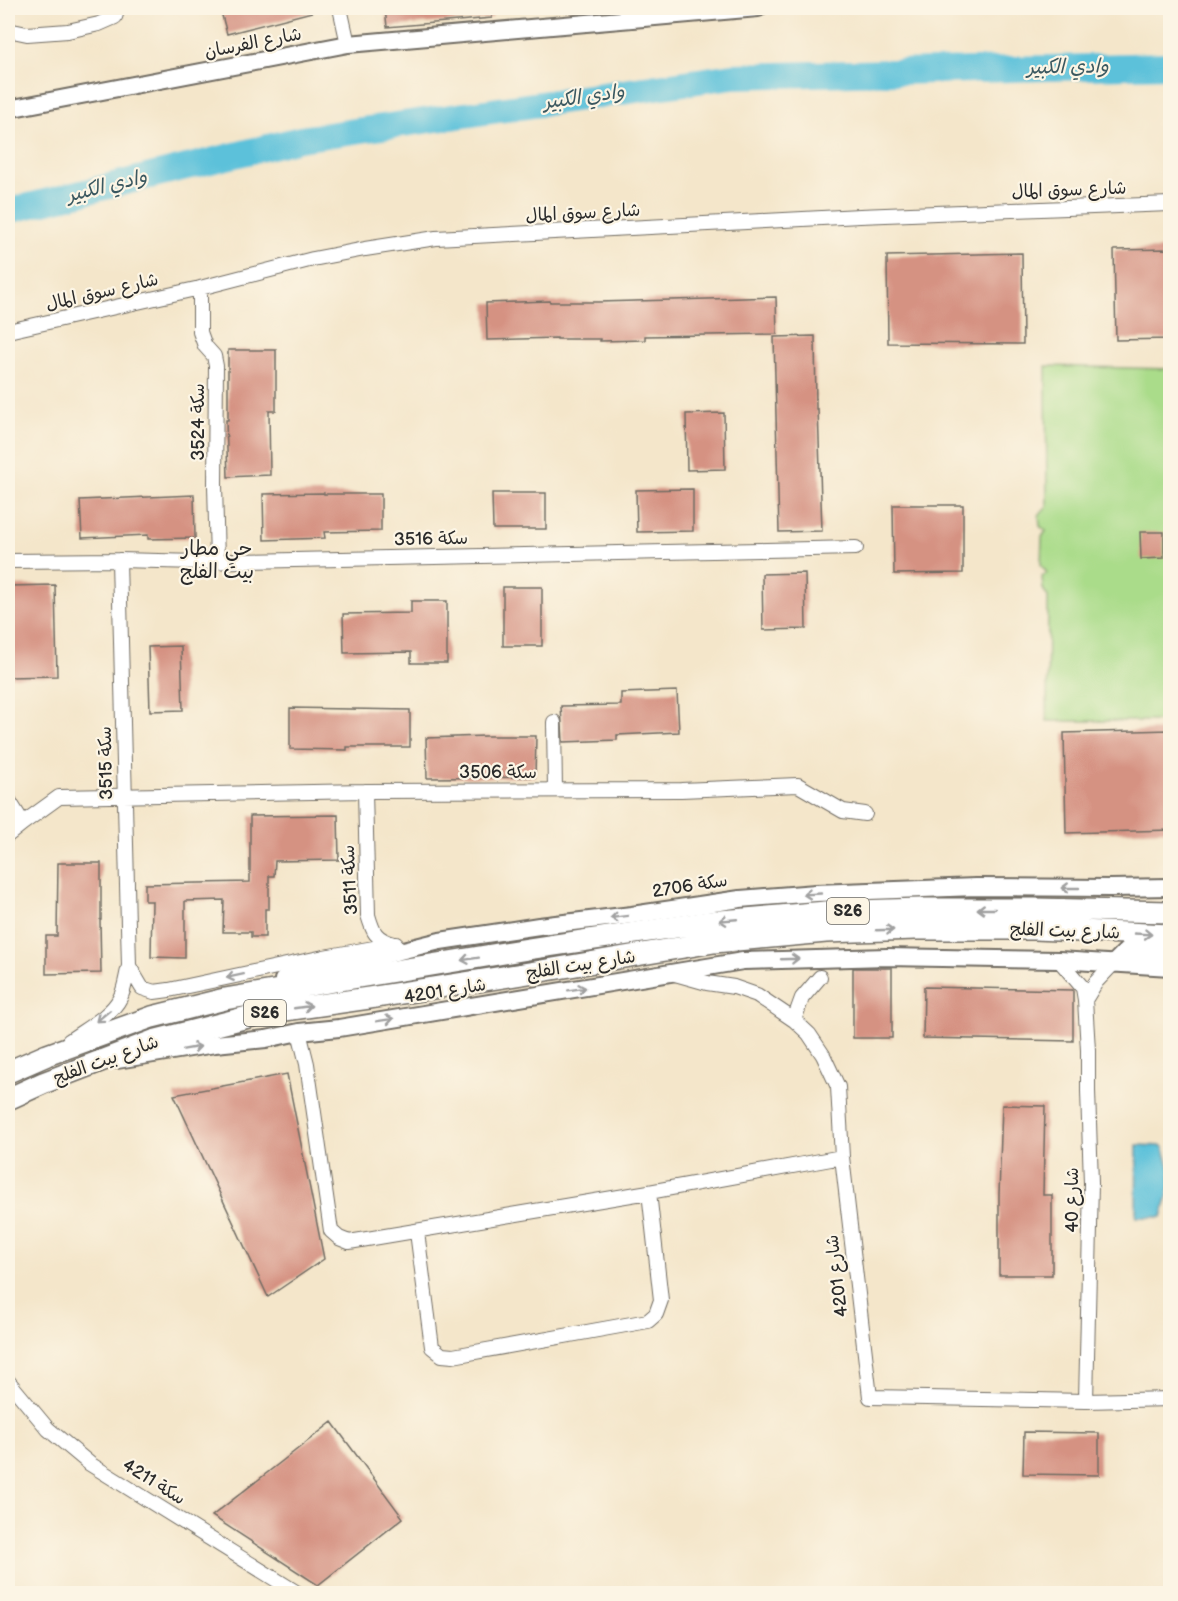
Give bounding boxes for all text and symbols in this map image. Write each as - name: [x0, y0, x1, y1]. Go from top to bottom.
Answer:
- street label: شارع الفرسان: [203, 23, 303, 64]
- water label: وادي الكبير: [1024, 54, 1110, 82]
- water label: وادي الكبير: [539, 79, 627, 117]
- water label: وادي الكبير: [62, 164, 151, 210]
- street label: شارع سوق المال: [1011, 177, 1127, 204]
- street label: شارع سوق المال: [525, 200, 641, 227]
- street label: شارع سوق المال: [44, 269, 161, 316]
- street label: سكة 3524: [188, 383, 209, 461]
- street label: سكة 3516: [394, 528, 468, 550]
- district label: حي مطار بيت الفلج: [180, 537, 254, 585]
- street label: سكة 3515: [95, 726, 117, 800]
- street label: سكة 3506: [459, 762, 537, 783]
- street label: سكة 3511: [338, 844, 362, 916]
- street label: سكة 2706: [651, 870, 729, 902]
- one-way arrow: [1061, 882, 1081, 894]
- one-way arrow: [803, 888, 823, 899]
- road number: S26: [827, 898, 869, 924]
- one-way arrow: [977, 903, 997, 915]
- one-way arrow: [609, 911, 629, 922]
- one-way arrow: [719, 915, 739, 926]
- street label: شارع بيت الفلج: [1009, 919, 1121, 944]
- one-way arrow: [874, 925, 894, 936]
- one-way arrow: [1132, 928, 1152, 939]
- street label: شارع بيت الفلج: [525, 946, 637, 985]
- one-way arrow: [461, 953, 481, 964]
- one-way arrow: [780, 954, 800, 965]
- one-way arrow: [226, 970, 245, 982]
- street label: شارع 4201: [402, 974, 488, 1009]
- one-way arrow: [567, 983, 587, 994]
- road number: S26: [244, 1000, 286, 1026]
- one-way arrow: [292, 1002, 312, 1013]
- one-way arrow: [96, 1010, 112, 1023]
- one-way arrow: [375, 1015, 394, 1026]
- street label: شارع بيت الفلج: [51, 1031, 162, 1090]
- one-way arrow: [182, 1042, 201, 1053]
- street label: 40 شارع: [1062, 1167, 1084, 1233]
- street label: شارع 4201: [822, 1233, 853, 1318]
- street label: سكة 4211: [119, 1455, 189, 1509]

